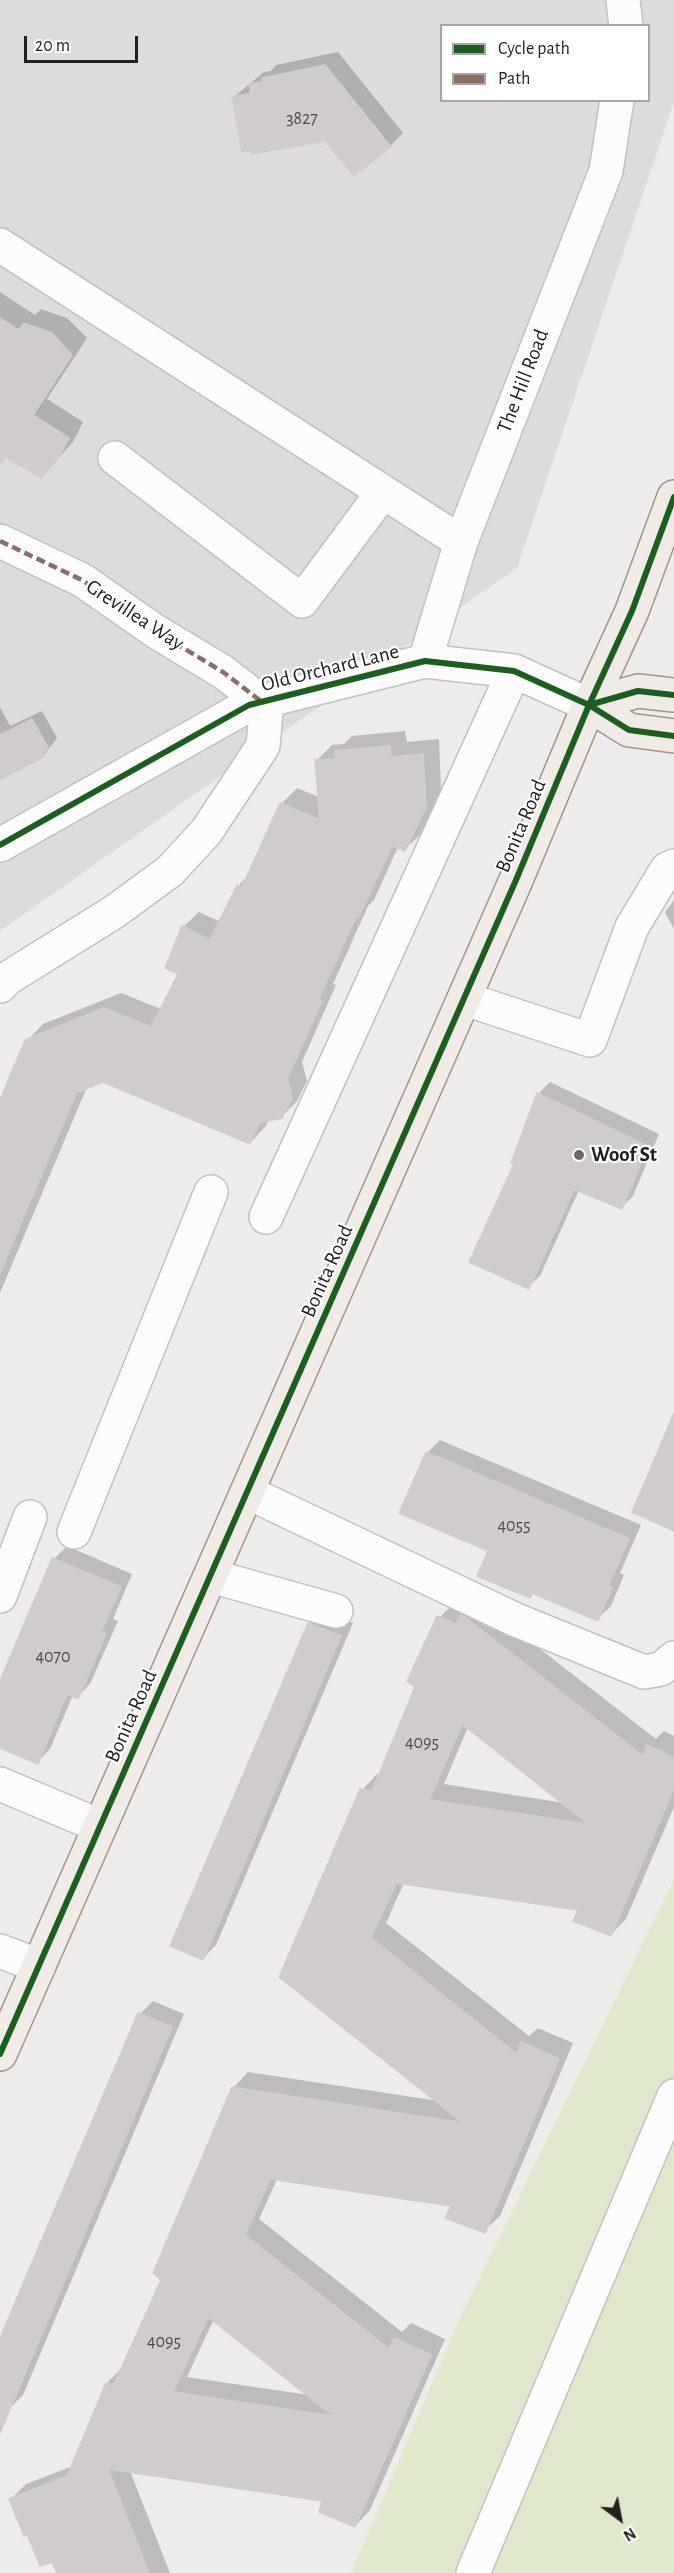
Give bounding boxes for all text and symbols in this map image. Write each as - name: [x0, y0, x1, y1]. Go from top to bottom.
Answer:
- scale bar: [27, 24, 141, 62]
- legend: [440, 24, 650, 102]
- text: 20 m: [35, 37, 70, 55]
- text: Cycle path: [498, 40, 570, 58]
- text: Path: [498, 70, 530, 88]
- house number: 3827: [286, 108, 318, 130]
- street label: The Hill Road: [492, 326, 554, 436]
- street label: Grevillea Way: [81, 574, 189, 656]
- street label: Old Orchard Lane: [258, 639, 402, 697]
- street label: Bonita Road: [490, 776, 552, 876]
- place label: Woof St: [591, 1142, 657, 1168]
- marker: Woof St: [572, 1148, 586, 1162]
- street label: Bonita Road: [295, 1221, 359, 1321]
- house number: 4055: [497, 1515, 531, 1537]
- house number: 4070: [35, 1646, 71, 1668]
- street label: Bonita Road: [99, 1666, 163, 1766]
- house number: 4095: [405, 1732, 439, 1754]
- house number: 4095: [147, 2331, 181, 2353]
- north arrow: [590, 2489, 650, 2549]
- text: N: [621, 2525, 638, 2544]

